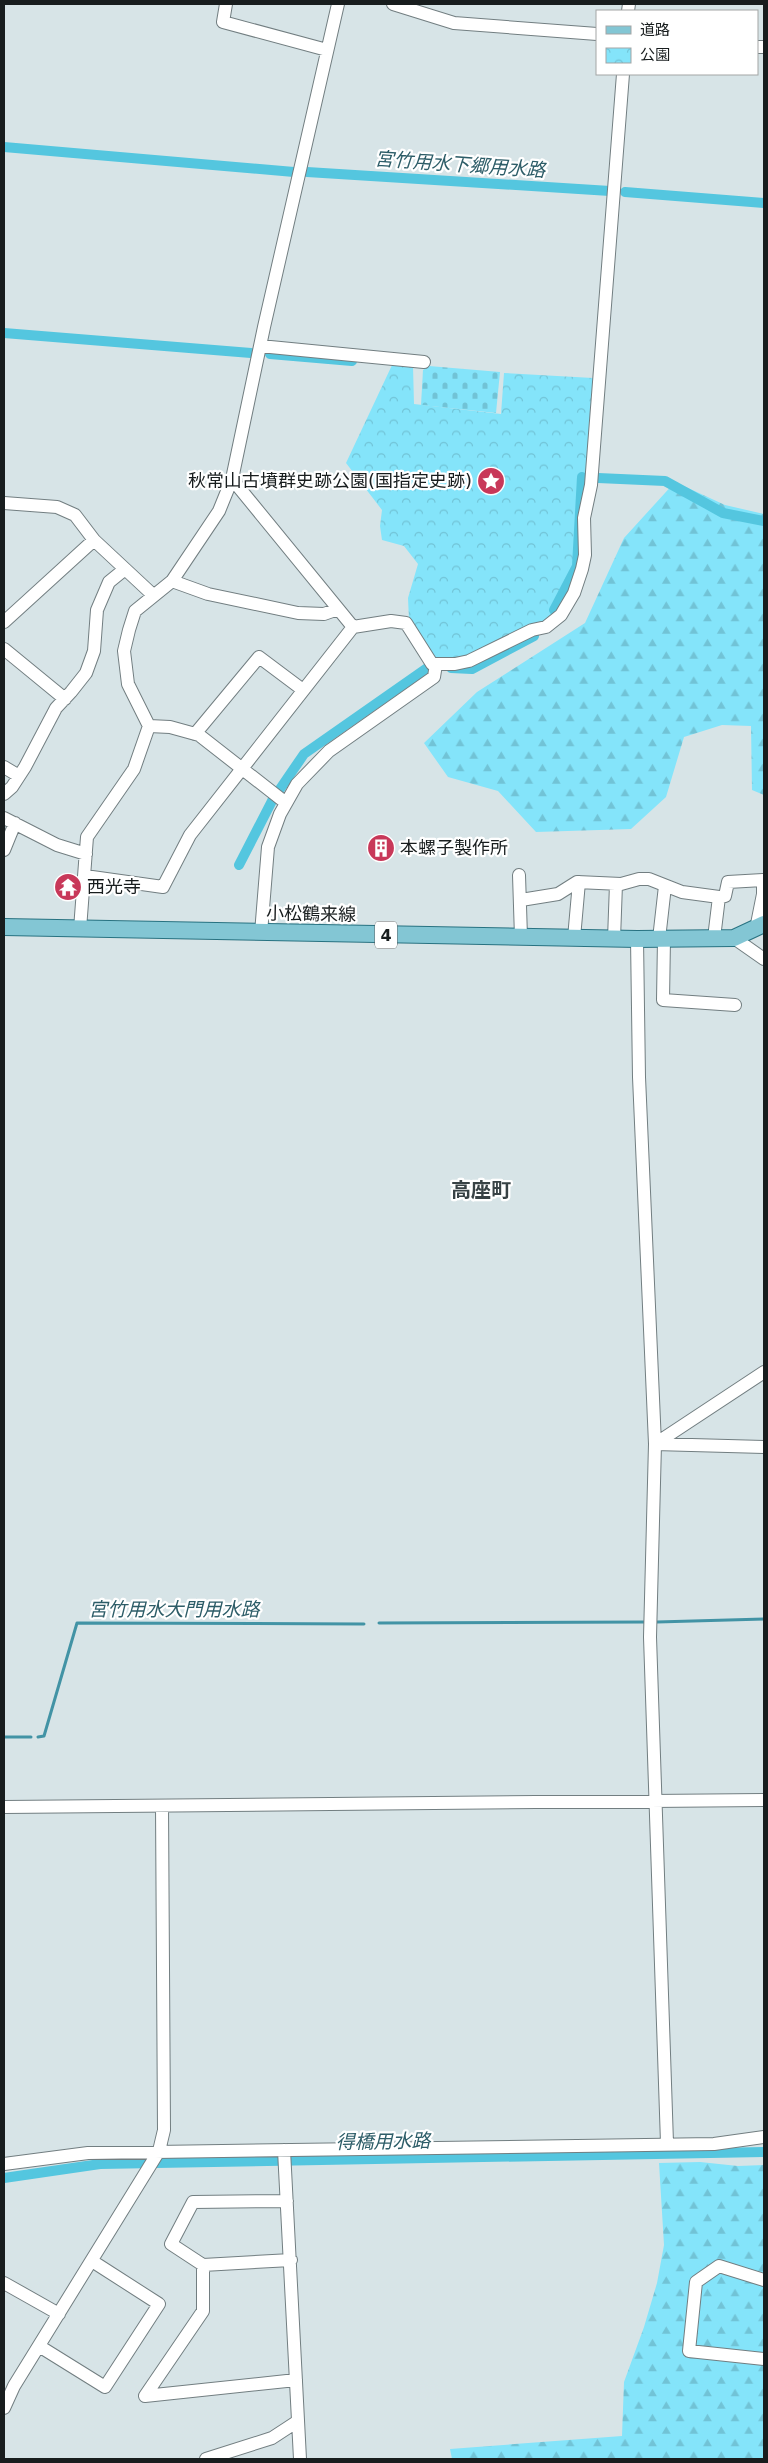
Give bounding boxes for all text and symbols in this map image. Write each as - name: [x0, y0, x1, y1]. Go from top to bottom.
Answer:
- legend: [596, 10, 758, 75]
- text: 道路: [640, 21, 670, 39]
- text: 公園: [640, 46, 670, 64]
- water label: 宮竹用水下郷用水路: [374, 147, 548, 181]
- place icon: 秋常山古墳群史跡公園(国指定史跡): [476, 466, 506, 496]
- place label: 秋常山古墳群史跡公園(国指定史跡): [188, 470, 472, 491]
- building icon: 本螺子製作所: [366, 833, 396, 863]
- place label: 本螺子製作所: [400, 837, 508, 858]
- temple icon: 西光寺: [53, 872, 83, 902]
- place label: 西光寺: [87, 876, 141, 897]
- street label: 小松鶴来線: [266, 902, 356, 925]
- road number: 4: [375, 922, 397, 948]
- district label: 高座町: [451, 1178, 511, 1202]
- water label: 宮竹用水大門用水路: [88, 1598, 261, 1620]
- water label: 得橋用水路: [335, 2129, 433, 2153]

